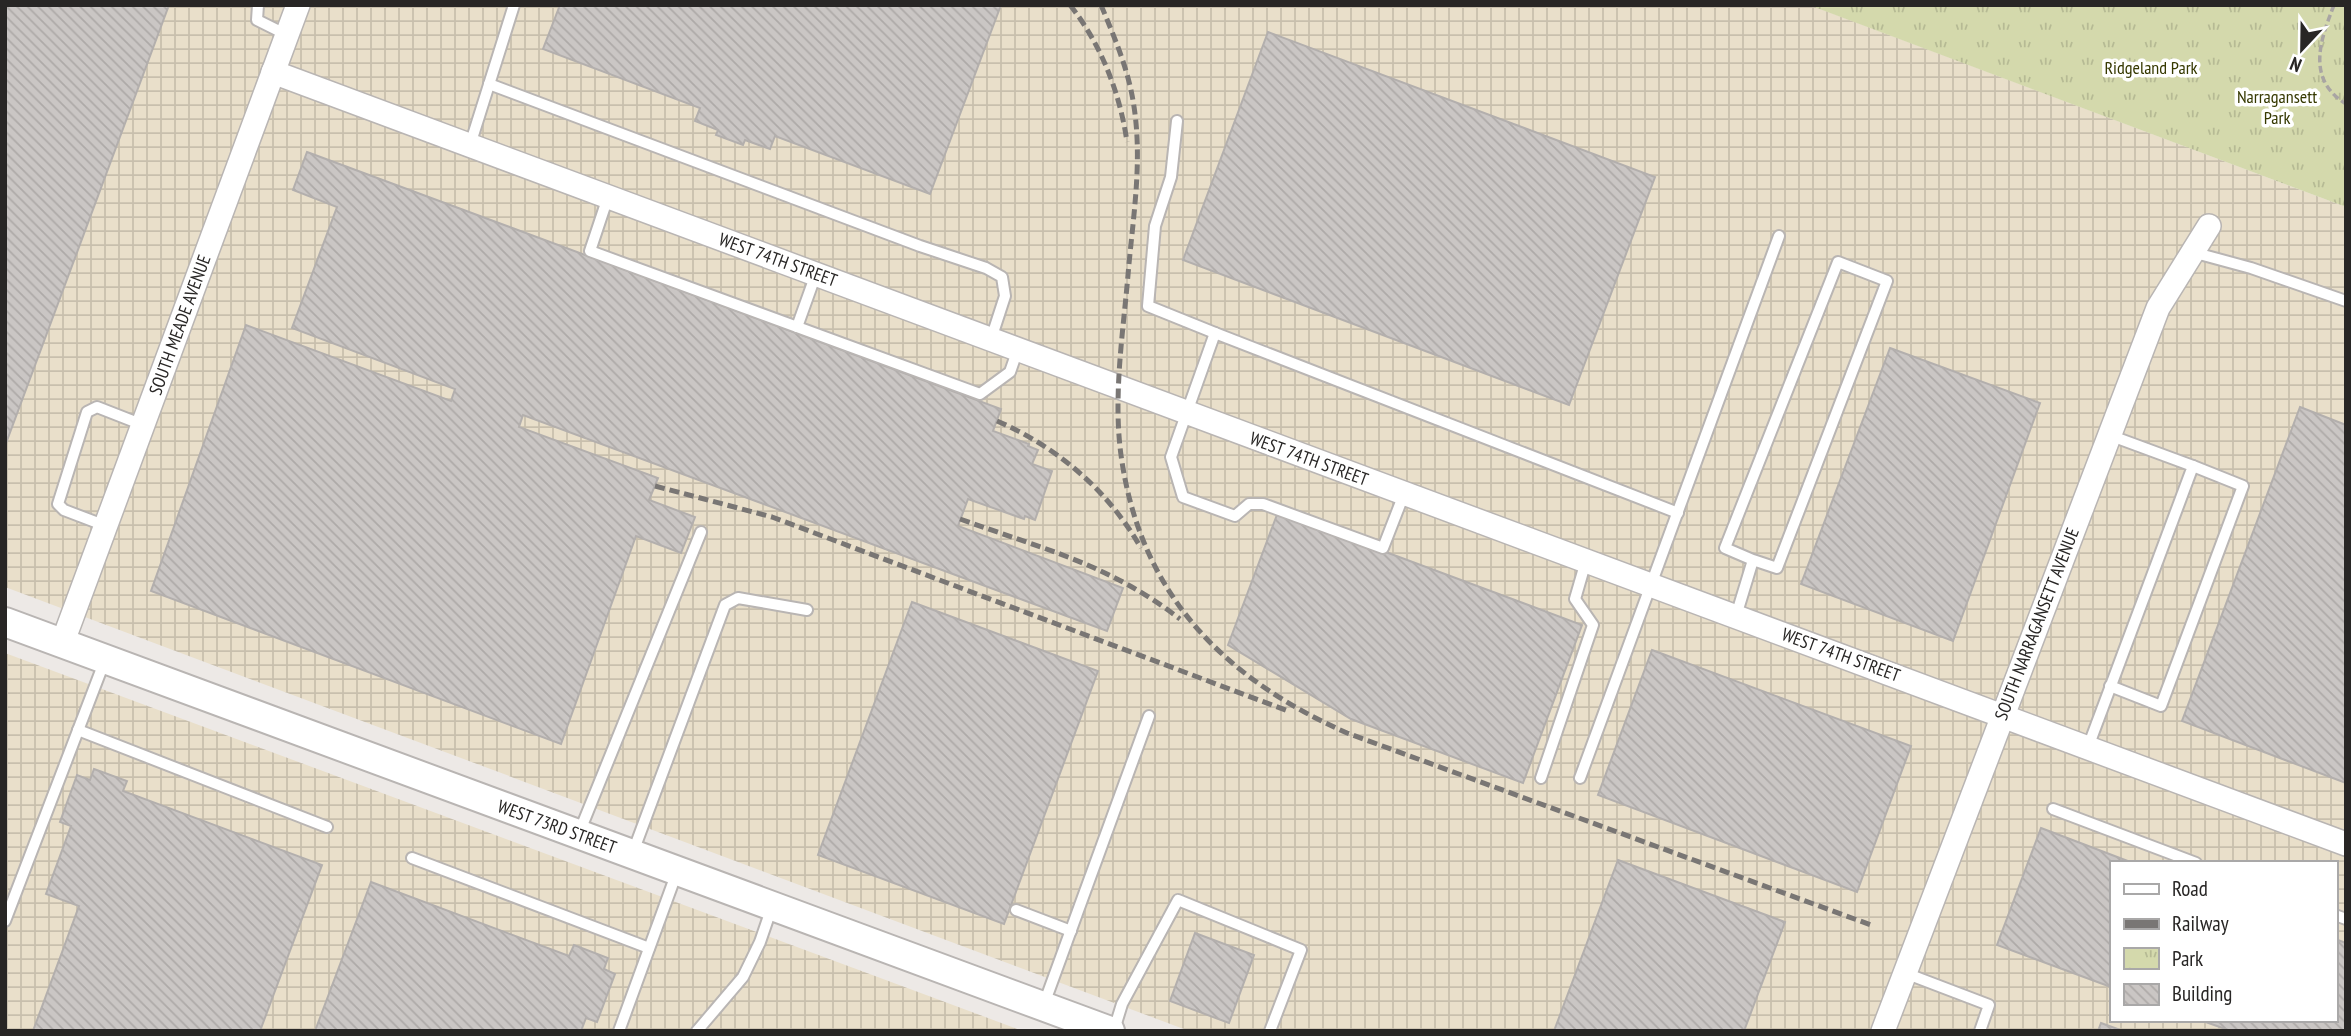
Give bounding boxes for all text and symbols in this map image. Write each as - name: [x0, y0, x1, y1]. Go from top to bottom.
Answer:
- north arrow: [2267, 14, 2337, 84]
- text: N: [2286, 52, 2305, 78]
- park label: Ridgeland Park: [2104, 56, 2198, 79]
- park label: Narragansett Park: [2237, 85, 2317, 129]
- street label: WEST 74TH STREET: [716, 227, 841, 292]
- street label: SOUTH MEADE AVENUE: [144, 252, 216, 398]
- street label: WEST 74TH STREET: [1247, 426, 1372, 491]
- street label: SOUTH NARRAGANSETT AVENUE: [1989, 524, 2084, 723]
- street label: WEST 74TH STREET: [1779, 622, 1904, 687]
- street label: WEST 73RD STREET: [495, 794, 620, 859]
- legend: [2110, 861, 2337, 1022]
- text: Road: [2172, 875, 2208, 902]
- text: Railway: [2172, 910, 2229, 937]
- text: Park: [2172, 945, 2203, 972]
- text: Building: [2172, 980, 2232, 1007]

